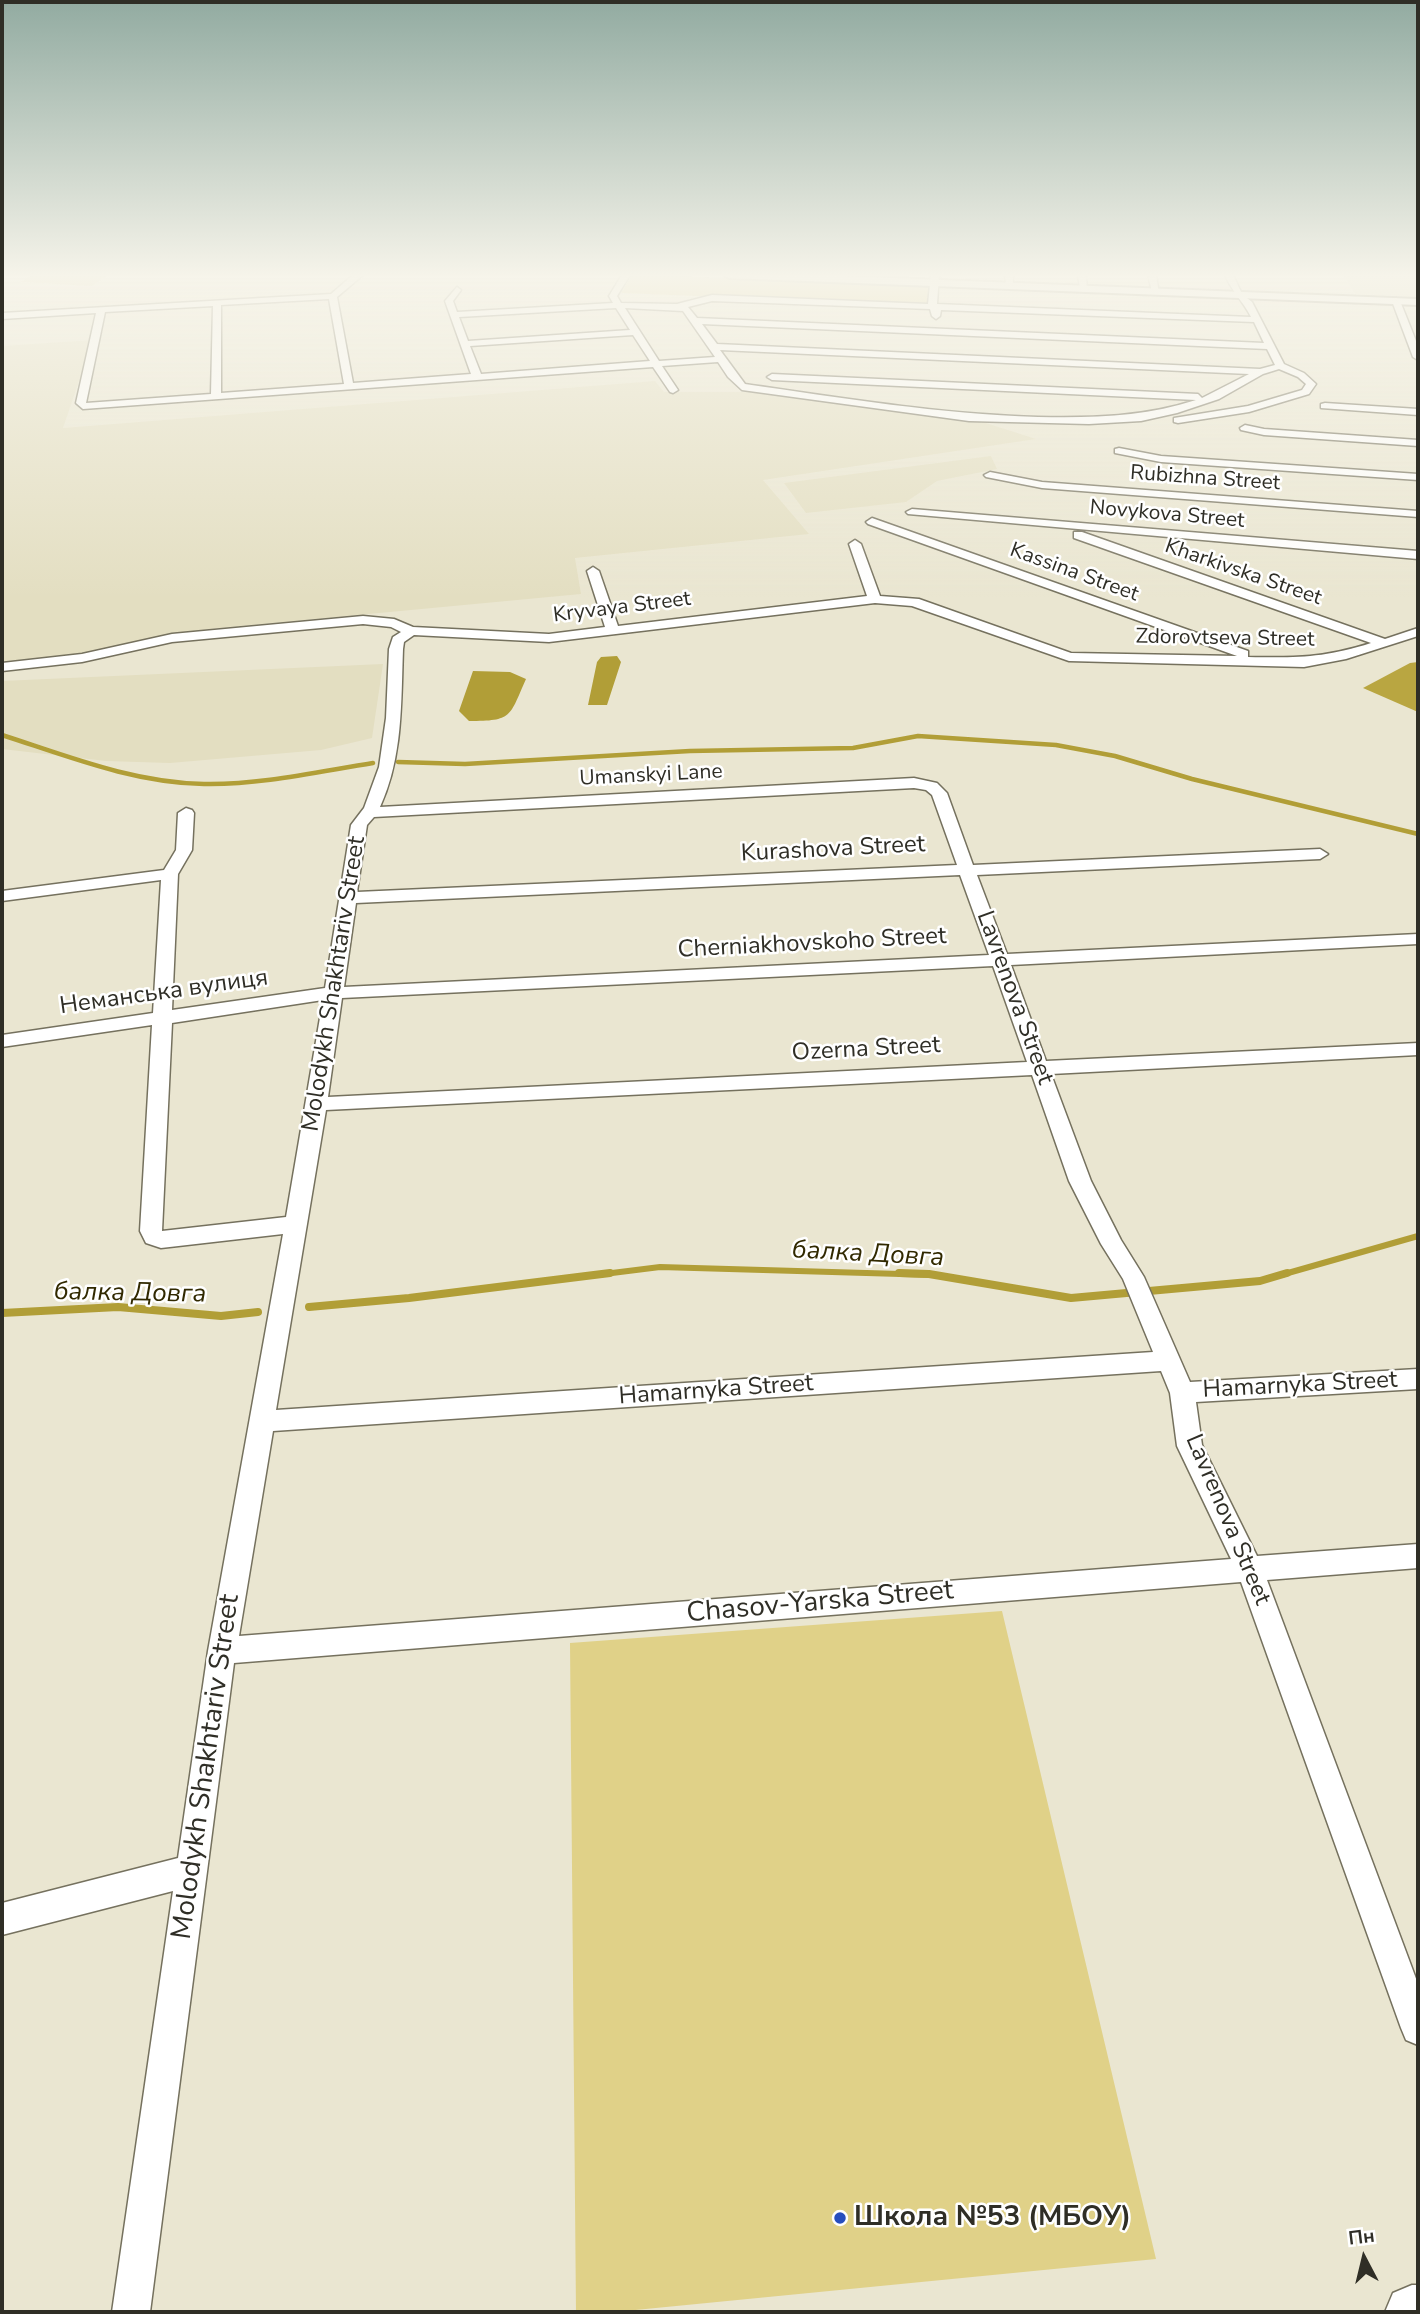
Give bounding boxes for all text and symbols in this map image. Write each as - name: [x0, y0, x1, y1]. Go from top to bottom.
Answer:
- street label: Rubizhna Street: [1129, 461, 1281, 497]
- street label: Novykova Street: [1089, 496, 1245, 534]
- street label: Kharkivska Street: [1161, 534, 1325, 612]
- street label: Kassina Street: [1006, 538, 1142, 608]
- street label: Kryvaya Street: [552, 587, 692, 629]
- street label: Zdorovtseva Street: [1135, 625, 1315, 653]
- street label: Umanskyi Lane: [579, 760, 723, 792]
- street label: Kurashova Street: [740, 831, 926, 869]
- street label: Molodykh Shakhtariv Street: [297, 834, 373, 1134]
- street label: Lavrenova Street: [969, 907, 1059, 1089]
- street label: Cherniakhovskoho Street: [677, 923, 947, 965]
- street label: Неманська вулиця: [58, 964, 270, 1022]
- street label: Ozerna Street: [791, 1032, 941, 1068]
- water label: балка Довга: [791, 1235, 945, 1275]
- water label: балка Довга: [53, 1277, 207, 1311]
- street label: Hamarnyka Street: [1202, 1367, 1398, 1405]
- street label: Hamarnyka Street: [618, 1370, 814, 1412]
- street label: Lavrenova Street: [1178, 1430, 1276, 1610]
- street label: Chasov-Yarska Street: [685, 1575, 955, 1631]
- street label: Molodykh Shakhtariv Street: [166, 1592, 248, 1942]
- place label: Школа №53 (МБОУ): [854, 2201, 1131, 2235]
- marker: Школа №53 (МБОУ): [832, 2210, 848, 2226]
- north arrow: [1329, 2223, 1399, 2293]
- text: Пн: [1347, 2223, 1376, 2252]

